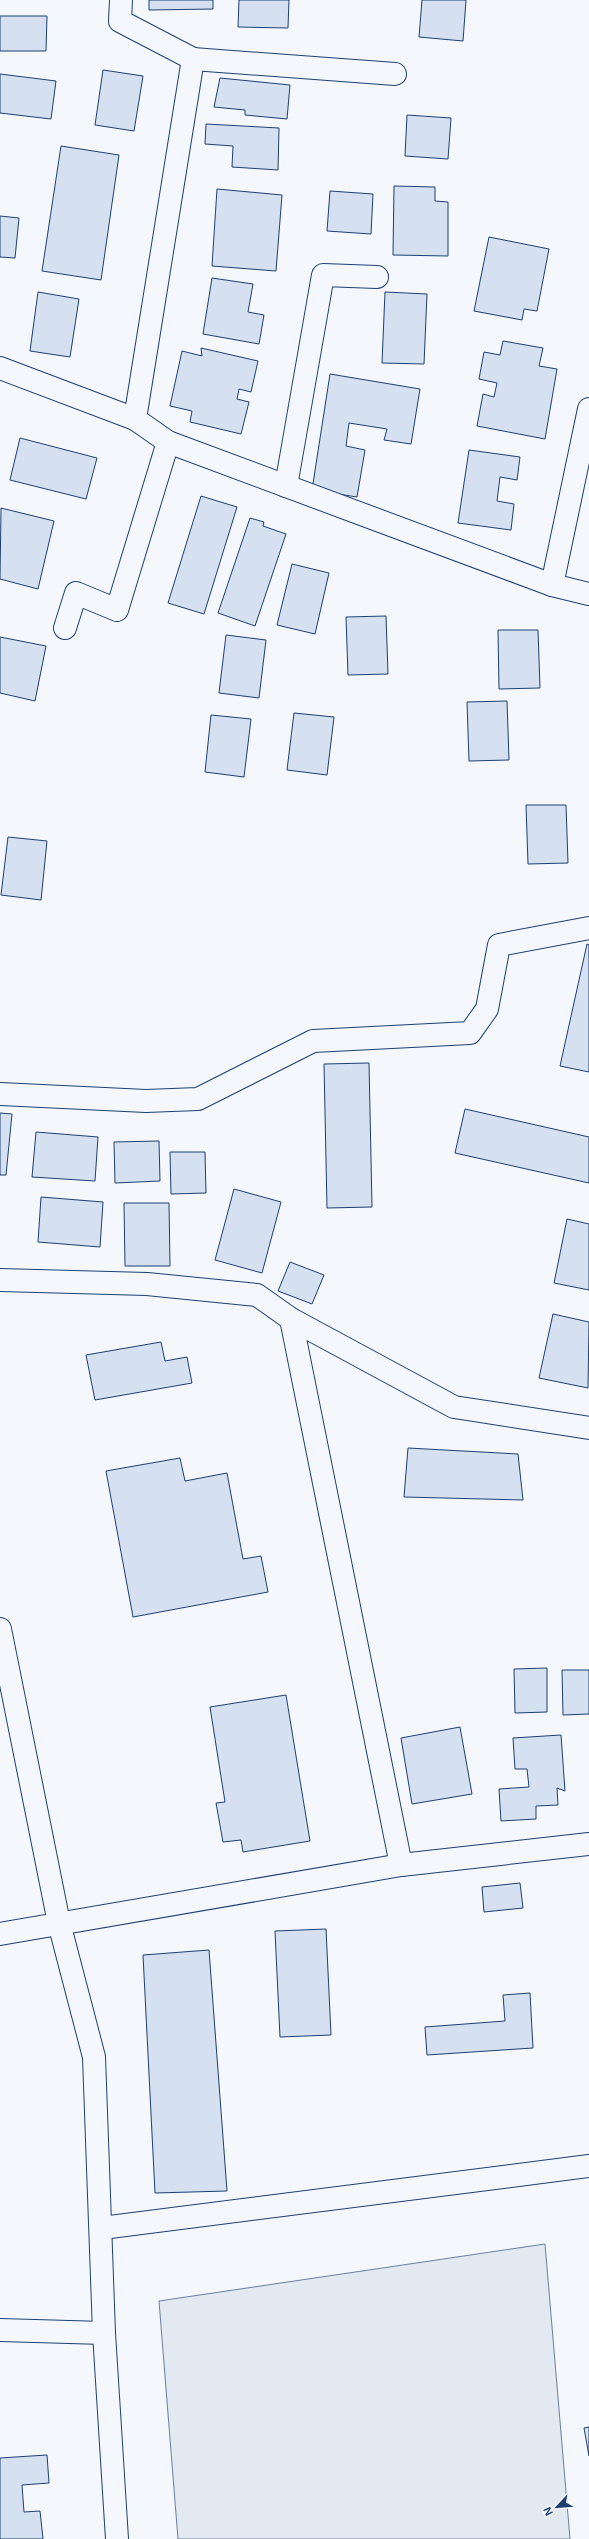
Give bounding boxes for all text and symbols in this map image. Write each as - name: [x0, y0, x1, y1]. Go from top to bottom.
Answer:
- north arrow: [537, 2487, 577, 2527]
- text: N: [541, 2505, 555, 2518]

